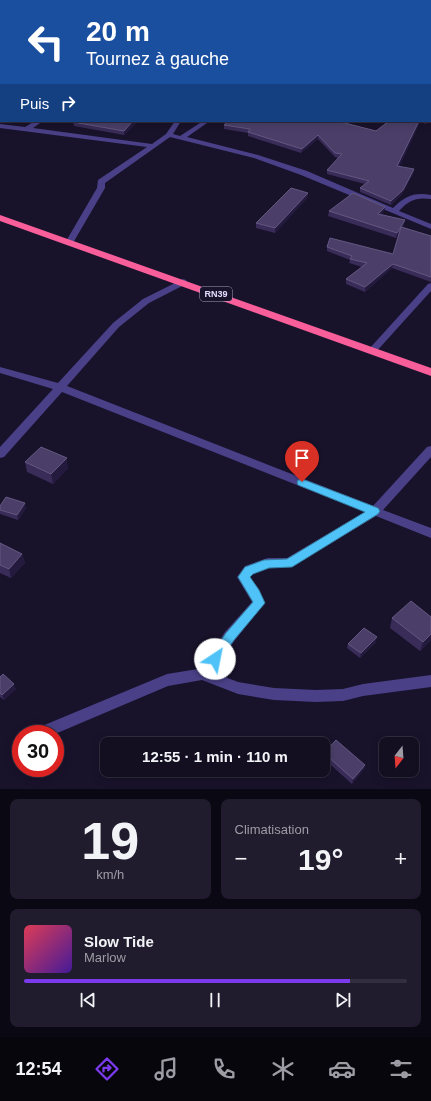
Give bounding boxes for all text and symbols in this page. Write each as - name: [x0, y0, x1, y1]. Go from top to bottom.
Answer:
- icon: left: [20, 16, 72, 68]
- text: 20 m: [86, 16, 150, 47]
- text: Tournez à gauche: [86, 49, 229, 69]
- icon: right: [57, 92, 79, 114]
- text: Puis: [20, 95, 49, 112]
- road number: RN39: [200, 287, 232, 301]
- pin: [285, 441, 319, 482]
- icon: arrive: [291, 447, 313, 469]
- position arrow: [194, 638, 236, 680]
- speed limit sign: 30: [12, 725, 64, 777]
- north arrow: [379, 737, 419, 777]
- map controls: [379, 737, 419, 777]
- text: 12:55 · 1 min · 110 m: [142, 748, 288, 765]
- text: 19: [81, 812, 139, 870]
- text: Climatisation: [235, 822, 309, 837]
- text: 19°: [298, 843, 343, 876]
- text: −: [235, 846, 247, 871]
- text: +: [394, 846, 407, 871]
- text: km/h: [96, 867, 124, 882]
- text: Slow Tide: [84, 933, 154, 950]
- text: Marlow: [84, 950, 126, 965]
- icon: previous: [77, 989, 99, 1011]
- icon: pause: [204, 989, 226, 1011]
- icon: next: [332, 989, 354, 1011]
- icon: directions: [93, 1055, 121, 1083]
- icon: music: [152, 1055, 180, 1083]
- icon: phone: [210, 1055, 238, 1083]
- icon: climate: [269, 1055, 297, 1083]
- icon: car: [328, 1055, 356, 1083]
- icon: filters: [387, 1055, 415, 1083]
- text: 12:54: [15, 1059, 62, 1079]

